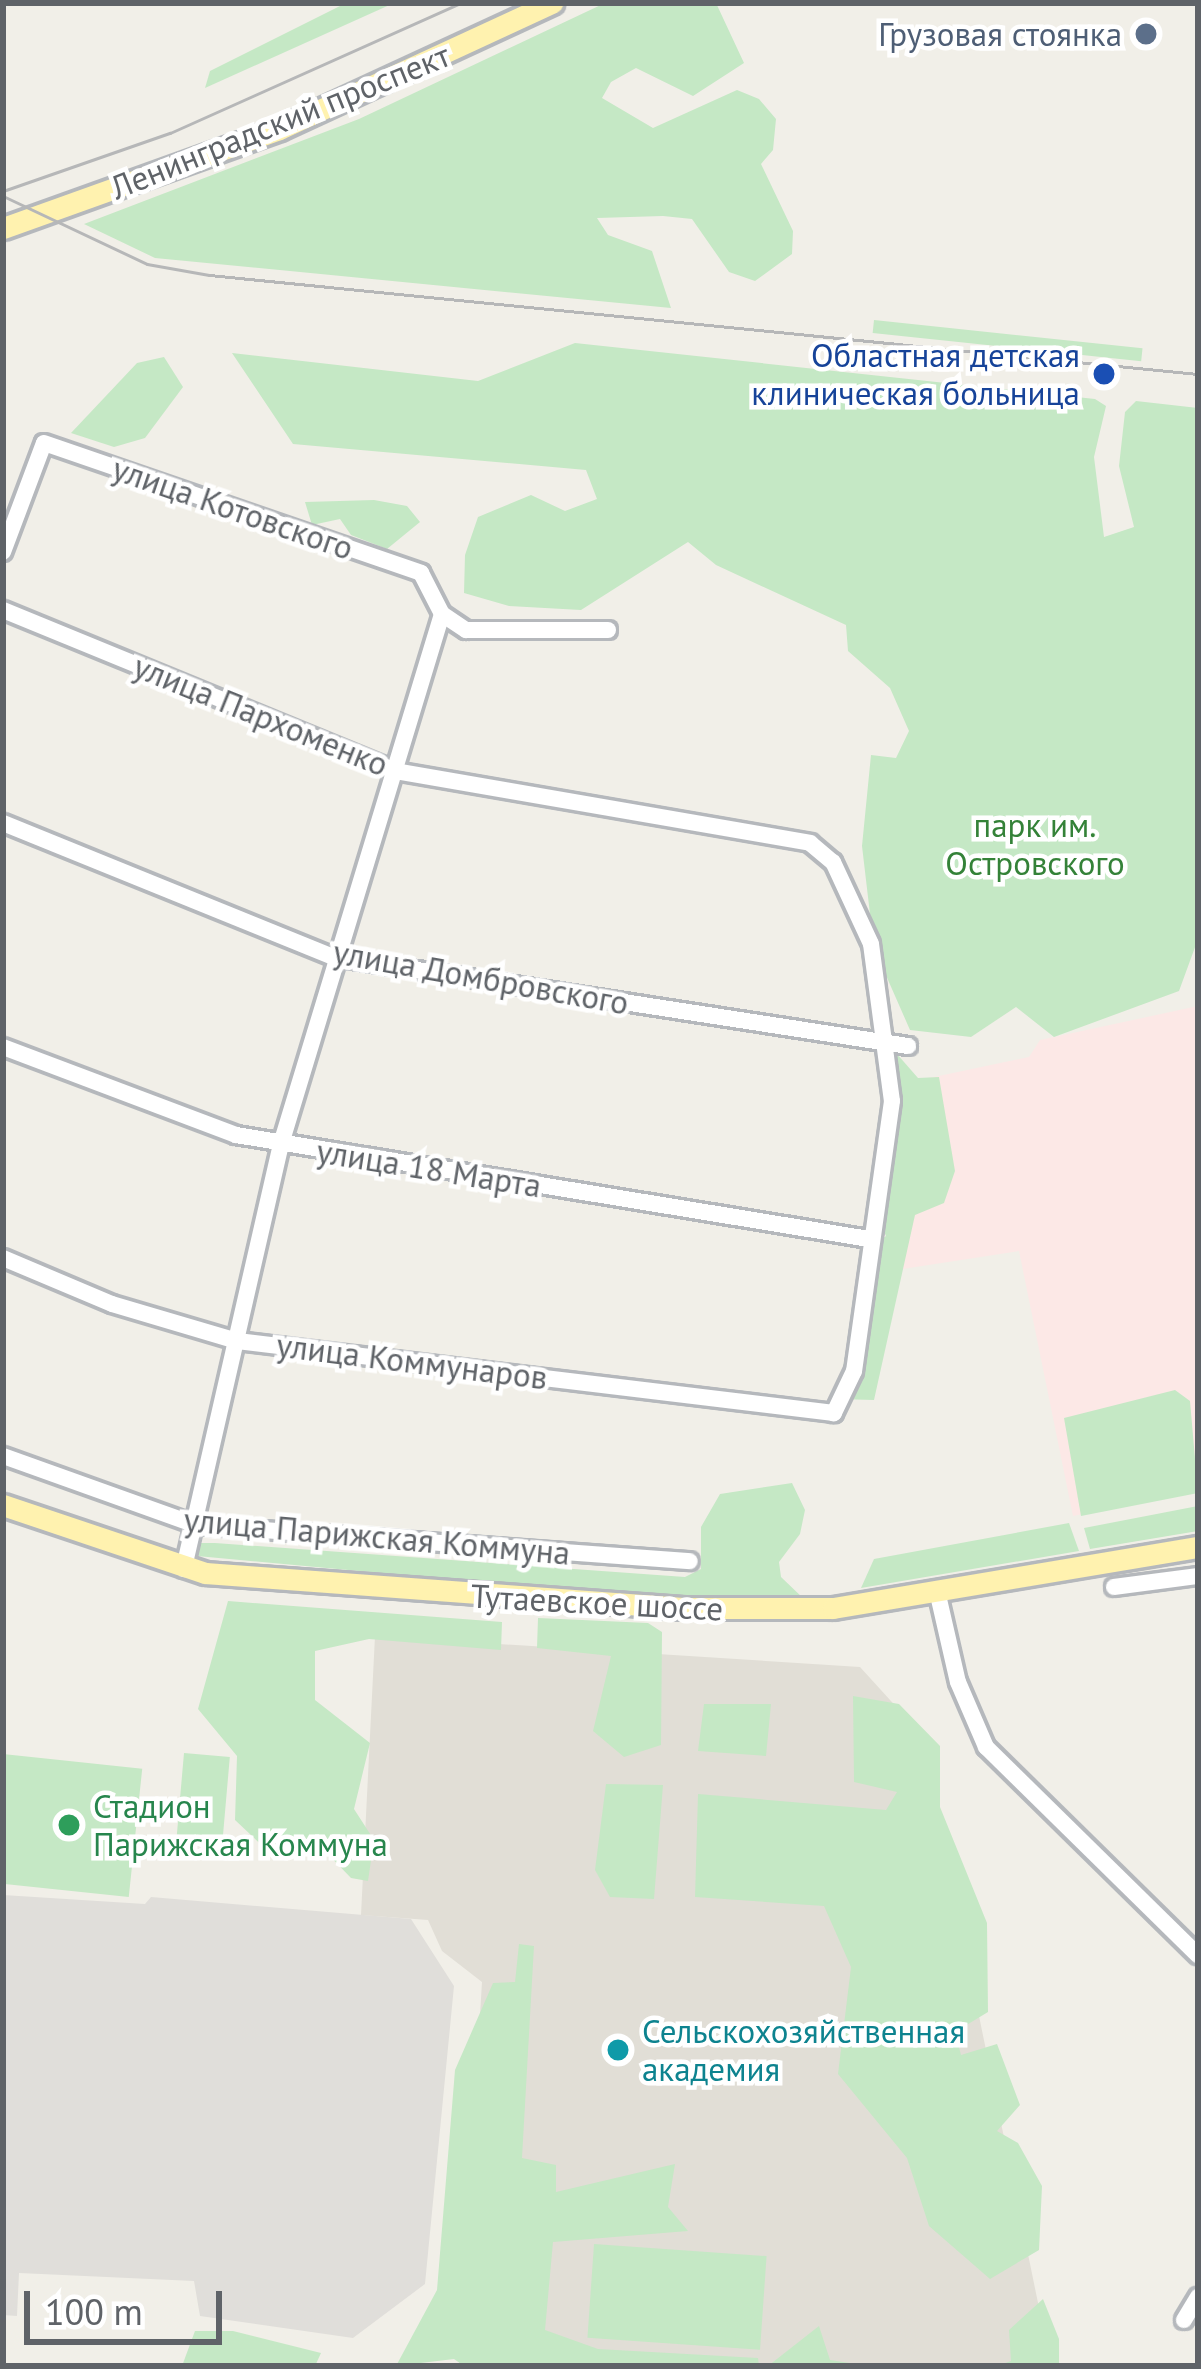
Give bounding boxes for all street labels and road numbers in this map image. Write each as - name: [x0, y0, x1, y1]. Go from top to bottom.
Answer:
- street label: Ленинградский проспект: [105, 35, 455, 207]
- street label: улица Котовского: [107, 448, 359, 568]
- street label: улица Пархоменко: [128, 646, 394, 784]
- street label: улица Домбровского: [330, 931, 632, 1023]
- street label: улица 18 Марта: [314, 1131, 544, 1205]
- street label: улица Коммунаров: [274, 1325, 550, 1397]
- street label: улица Парижская Коммуна: [182, 1499, 572, 1573]
- street label: Тутаевское шоссе: [470, 1576, 724, 1628]

